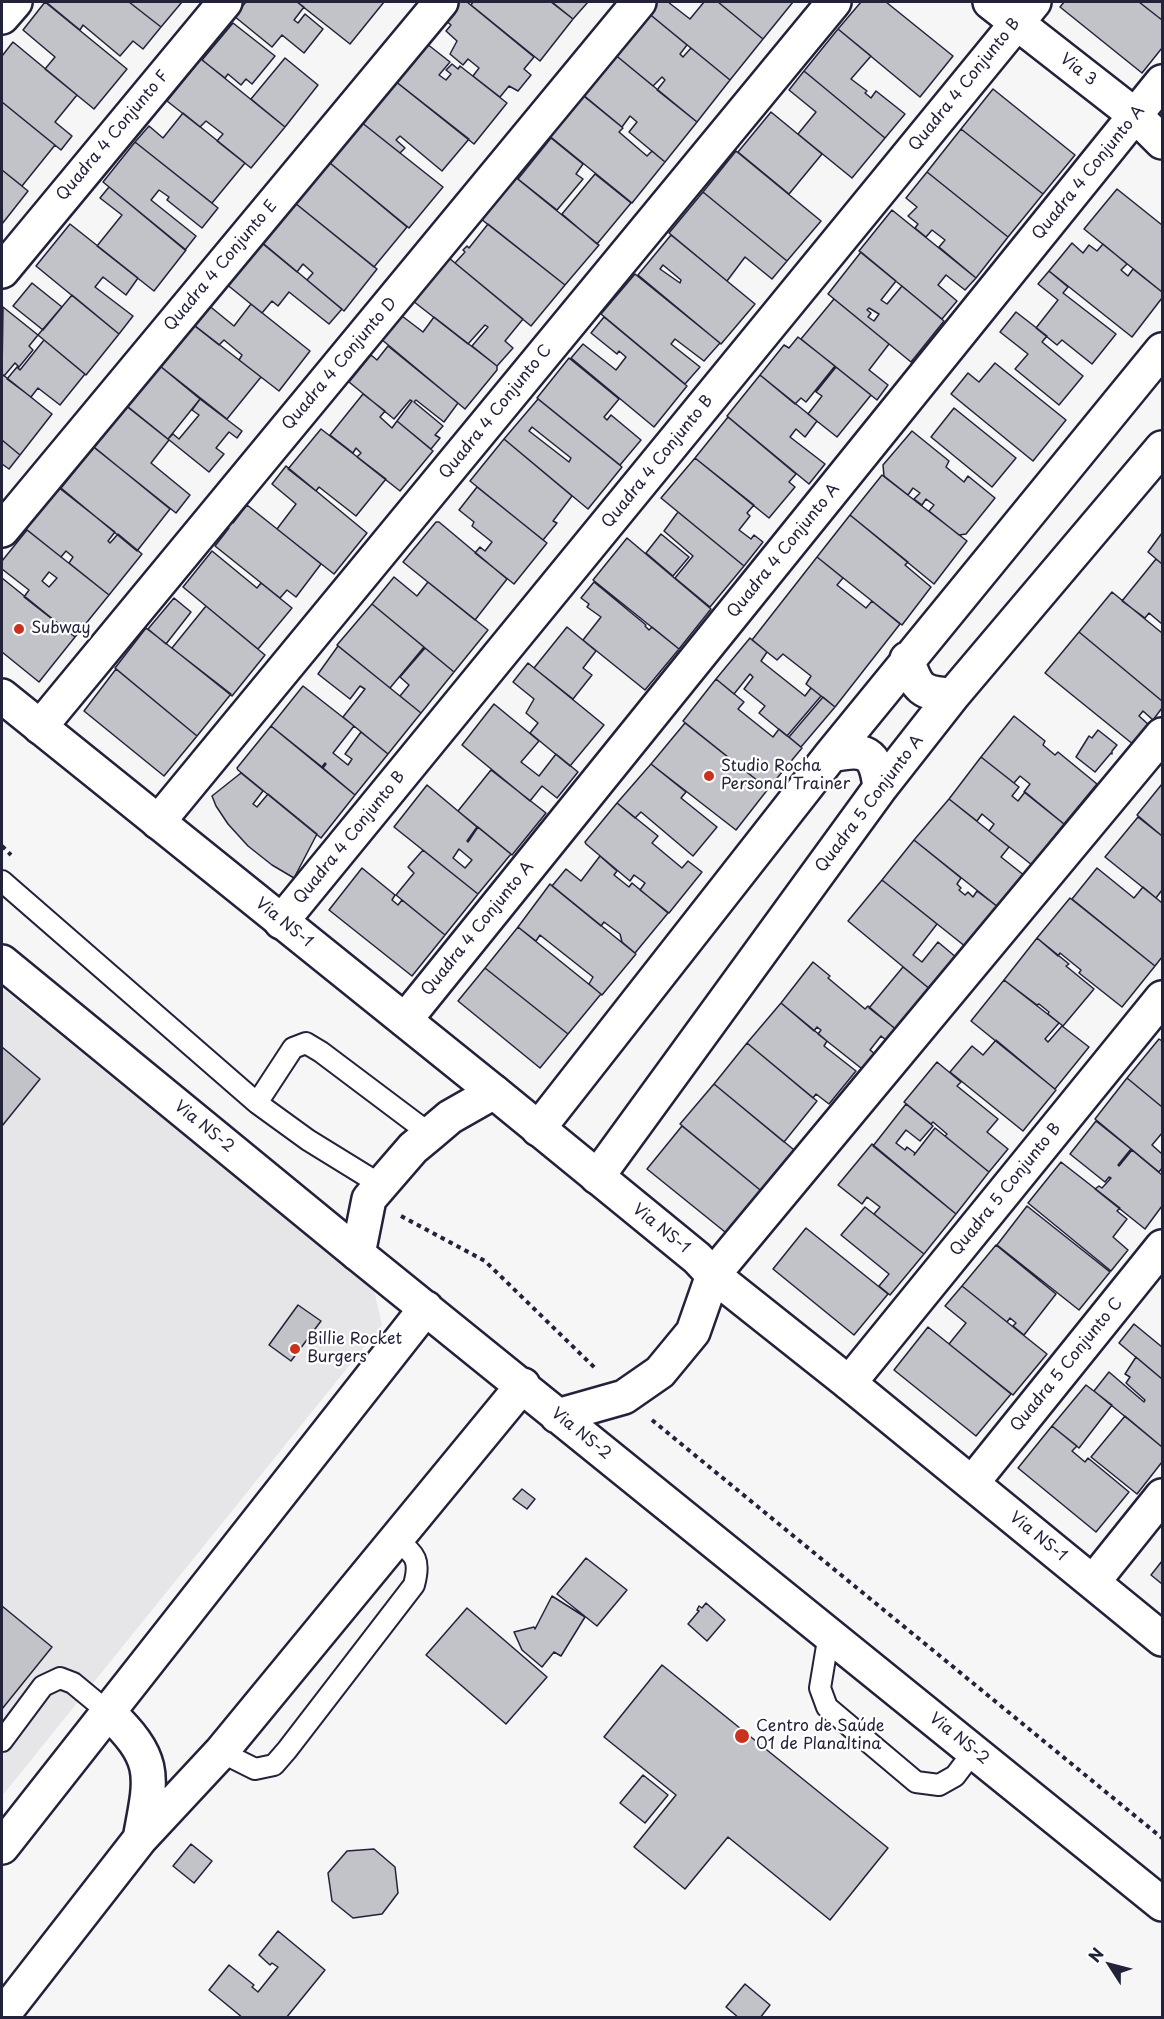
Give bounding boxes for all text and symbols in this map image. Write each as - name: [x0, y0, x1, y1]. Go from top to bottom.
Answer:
- street label: Quadra 4 Conjunto B: [906, 15, 1024, 155]
- street label: Via 3: [1056, 50, 1100, 90]
- street label: Quadra 4 Conjunto F: [53, 67, 173, 205]
- street label: Quadra 4 Conjunto A: [1029, 102, 1149, 244]
- street label: Quadra 4 Conjunto E: [161, 197, 281, 335]
- street label: Quadra 4 Conjunto D: [279, 294, 401, 434]
- street label: Quadra 4 Conjunto C: [436, 341, 556, 483]
- street label: Quadra 4 Conjunto B: [599, 392, 717, 532]
- street label: Quadra 4 Conjunto A: [724, 480, 844, 622]
- place label: Subway: [31, 619, 90, 639]
- marker: Subway: [12, 622, 26, 636]
- street label: Quadra 5 Conjunto A: [812, 732, 928, 876]
- place label: Studio Rocha Personal Trainer: [721, 757, 850, 795]
- street label: Quadra 4 Conjunto B: [291, 768, 409, 908]
- marker: Studio Rocha Personal Trainer: [702, 769, 716, 783]
- street label: Quadra 4 Conjunto A: [418, 858, 538, 1000]
- street label: Via NS-1: [252, 894, 316, 952]
- street label: Via NS-2: [170, 1097, 238, 1157]
- street label: Quadra 5 Conjunto B: [947, 1120, 1065, 1260]
- street label: Via NS-1: [629, 1200, 693, 1258]
- street label: Quadra 5 Conjunto C: [1007, 1294, 1127, 1436]
- place label: Billie Rocket Burgers: [307, 1330, 402, 1368]
- marker: Billie Rocket Burgers: [288, 1342, 302, 1356]
- street label: Via NS-2: [547, 1404, 615, 1464]
- street label: Via NS-1: [1006, 1508, 1070, 1566]
- street label: Via NS-2: [925, 1709, 993, 1769]
- place label: Centro de Saúde 01 de Planaltina: [756, 1717, 885, 1755]
- marker: Centro de Saúde 01 de Planaltina: [733, 1727, 751, 1745]
- north arrow: [1080, 1935, 1140, 1995]
- text: N: [1082, 1942, 1109, 1967]

